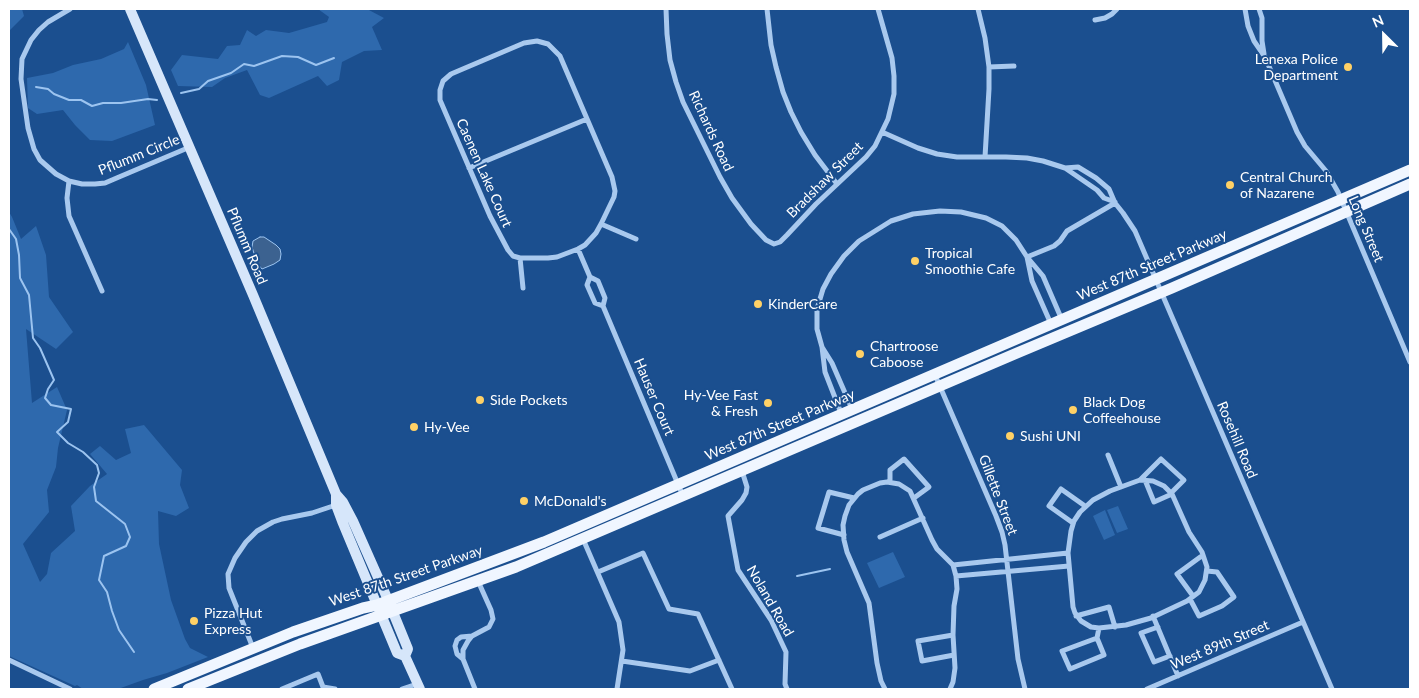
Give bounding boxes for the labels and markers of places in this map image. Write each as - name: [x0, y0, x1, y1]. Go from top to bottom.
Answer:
- place label: Lenexa Police Department: [1255, 51, 1338, 84]
- marker: Lenexa Police Department: [1342, 61, 1354, 73]
- place label: Central Church of Nazarene: [1240, 169, 1332, 202]
- marker: Central Church of Nazarene: [1224, 179, 1236, 191]
- place label: Tropical Smoothie Cafe: [925, 245, 1015, 278]
- marker: Tropical Smoothie Cafe: [909, 255, 921, 267]
- place label: KinderCare: [768, 296, 837, 312]
- marker: KinderCare: [752, 298, 764, 310]
- place label: Chartroose Caboose: [870, 338, 938, 371]
- marker: Chartroose Caboose: [854, 348, 866, 360]
- place label: Hy-Vee Fast & Fresh: [684, 387, 758, 420]
- place label: Side Pockets: [490, 392, 568, 408]
- marker: Side Pockets: [474, 394, 486, 406]
- place label: Black Dog Coffeehouse: [1083, 394, 1161, 427]
- marker: Hy-Vee Fast & Fresh: [762, 397, 774, 409]
- marker: Black Dog Coffeehouse: [1067, 404, 1079, 416]
- place label: Hy-Vee: [424, 419, 470, 435]
- marker: Hy-Vee: [408, 421, 420, 433]
- place label: Sushi UNI: [1020, 428, 1081, 444]
- marker: Sushi UNI: [1004, 430, 1016, 442]
- place label: McDonald's: [534, 493, 607, 509]
- marker: McDonald's: [518, 495, 530, 507]
- place label: Pizza Hut Express: [204, 605, 262, 638]
- marker: Pizza Hut Express: [188, 615, 200, 627]

